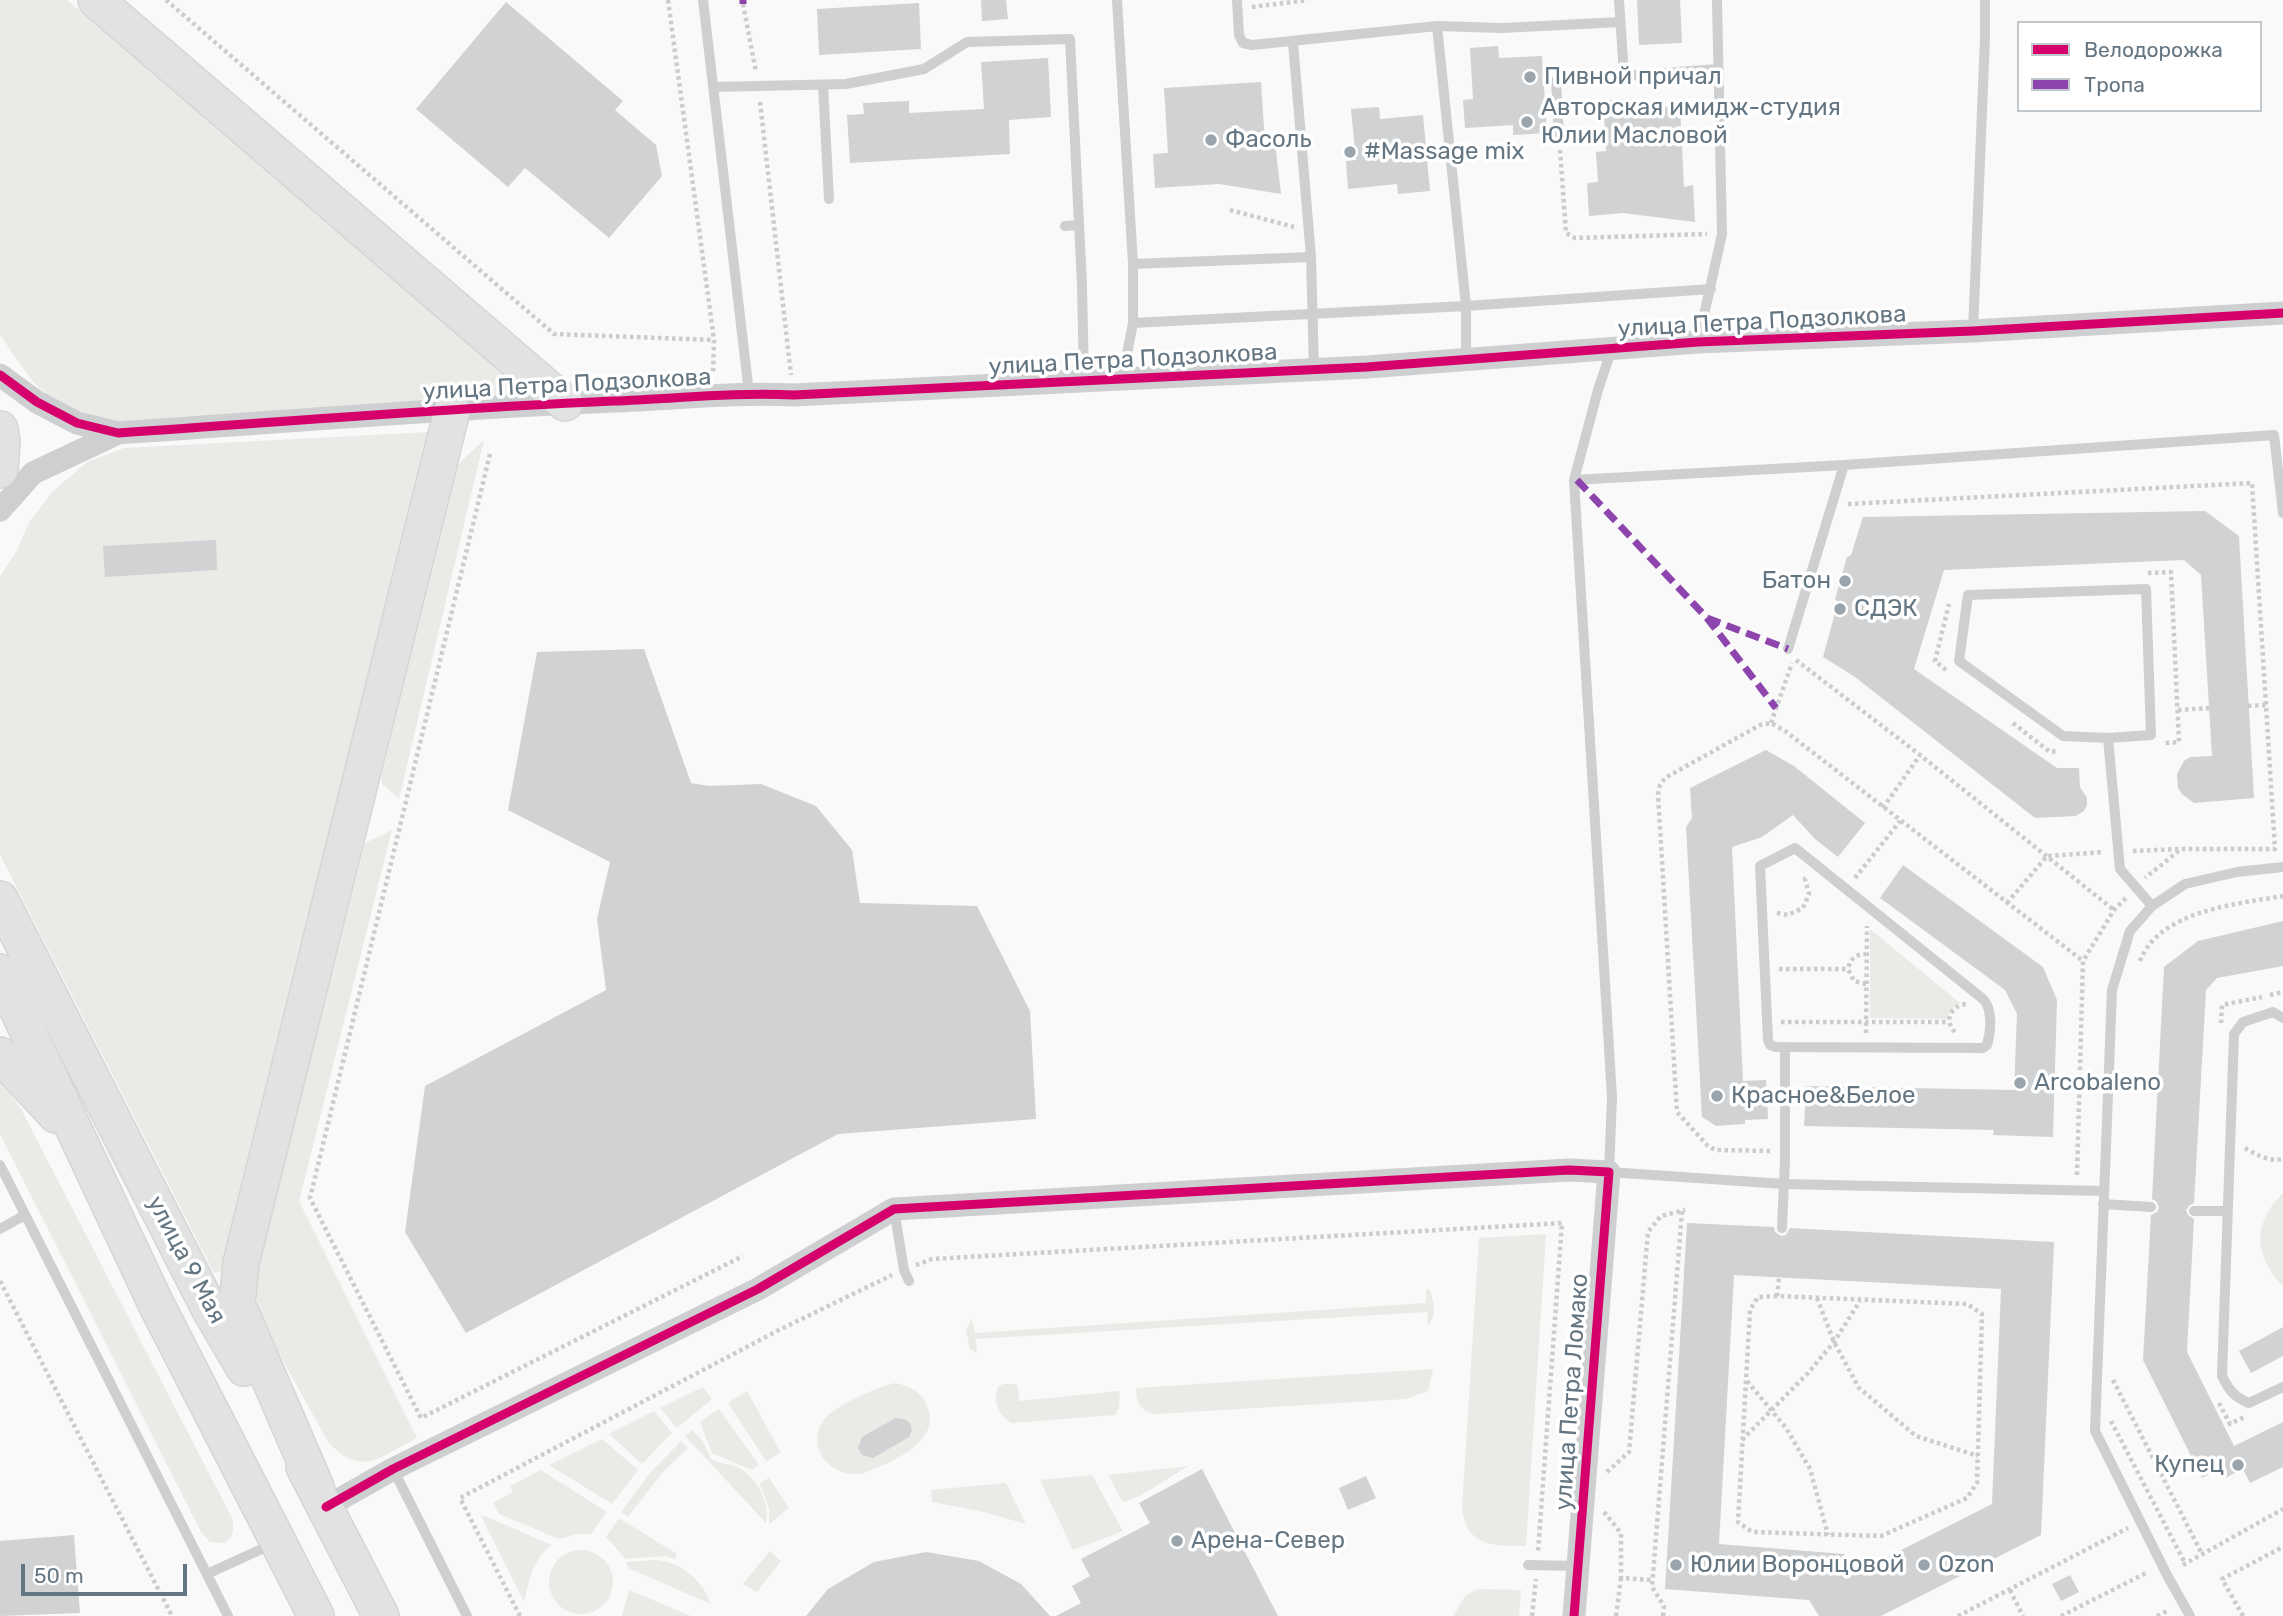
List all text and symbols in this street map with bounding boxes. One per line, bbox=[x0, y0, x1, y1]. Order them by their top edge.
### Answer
legend bbox=[2017, 21, 2262, 112]
text: Велодорожка bbox=[2084, 37, 2223, 62]
place label: Пивной причал bbox=[1544, 63, 1722, 91]
marker: Пивной причал bbox=[1522, 69, 1538, 85]
text: Тропа bbox=[2084, 72, 2145, 97]
place label: Авторская имидж-студия Юлии Масловой bbox=[1541, 94, 1841, 150]
marker: Авторская имидж-студия Юлии Масловой bbox=[1519, 114, 1535, 130]
place label: Фасоль bbox=[1225, 126, 1312, 154]
marker: Фасоль bbox=[1203, 132, 1219, 148]
place label: #Massage mix bbox=[1364, 138, 1524, 166]
marker: #Massage mix bbox=[1342, 144, 1358, 160]
street label: улица Петра Подзолкова bbox=[1617, 300, 1907, 344]
street label: улица Петра Подзолкова bbox=[988, 338, 1278, 382]
street label: улица Петра Подзолкова bbox=[422, 363, 712, 407]
place label: Батон bbox=[1762, 567, 1831, 595]
marker: Батон bbox=[1837, 573, 1853, 589]
place label: СДЭК bbox=[1854, 595, 1918, 623]
marker: СДЭК bbox=[1832, 601, 1848, 617]
place label: Arcobaleno bbox=[2034, 1069, 2161, 1097]
marker: Arcobaleno bbox=[2012, 1075, 2028, 1091]
place label: Красное&Белое bbox=[1731, 1082, 1915, 1110]
marker: Красное&Белое bbox=[1709, 1088, 1725, 1104]
street label: улица 9 Мая bbox=[140, 1191, 232, 1329]
street label: улица Петра Ломако bbox=[1549, 1272, 1595, 1512]
place label: Купец bbox=[2154, 1451, 2224, 1479]
marker: Купец bbox=[2230, 1457, 2246, 1473]
place label: Арена-Север bbox=[1191, 1527, 1345, 1555]
marker: Арена-Север bbox=[1169, 1533, 1185, 1549]
scale bar bbox=[24, 1550, 191, 1594]
place label: Юлии Воронцовой bbox=[1690, 1551, 1904, 1579]
place label: Ozon bbox=[1938, 1551, 1995, 1579]
marker: Юлии Воронцовой bbox=[1668, 1557, 1684, 1573]
marker: Ozon bbox=[1916, 1557, 1932, 1573]
text: 50 m bbox=[34, 1563, 84, 1588]

